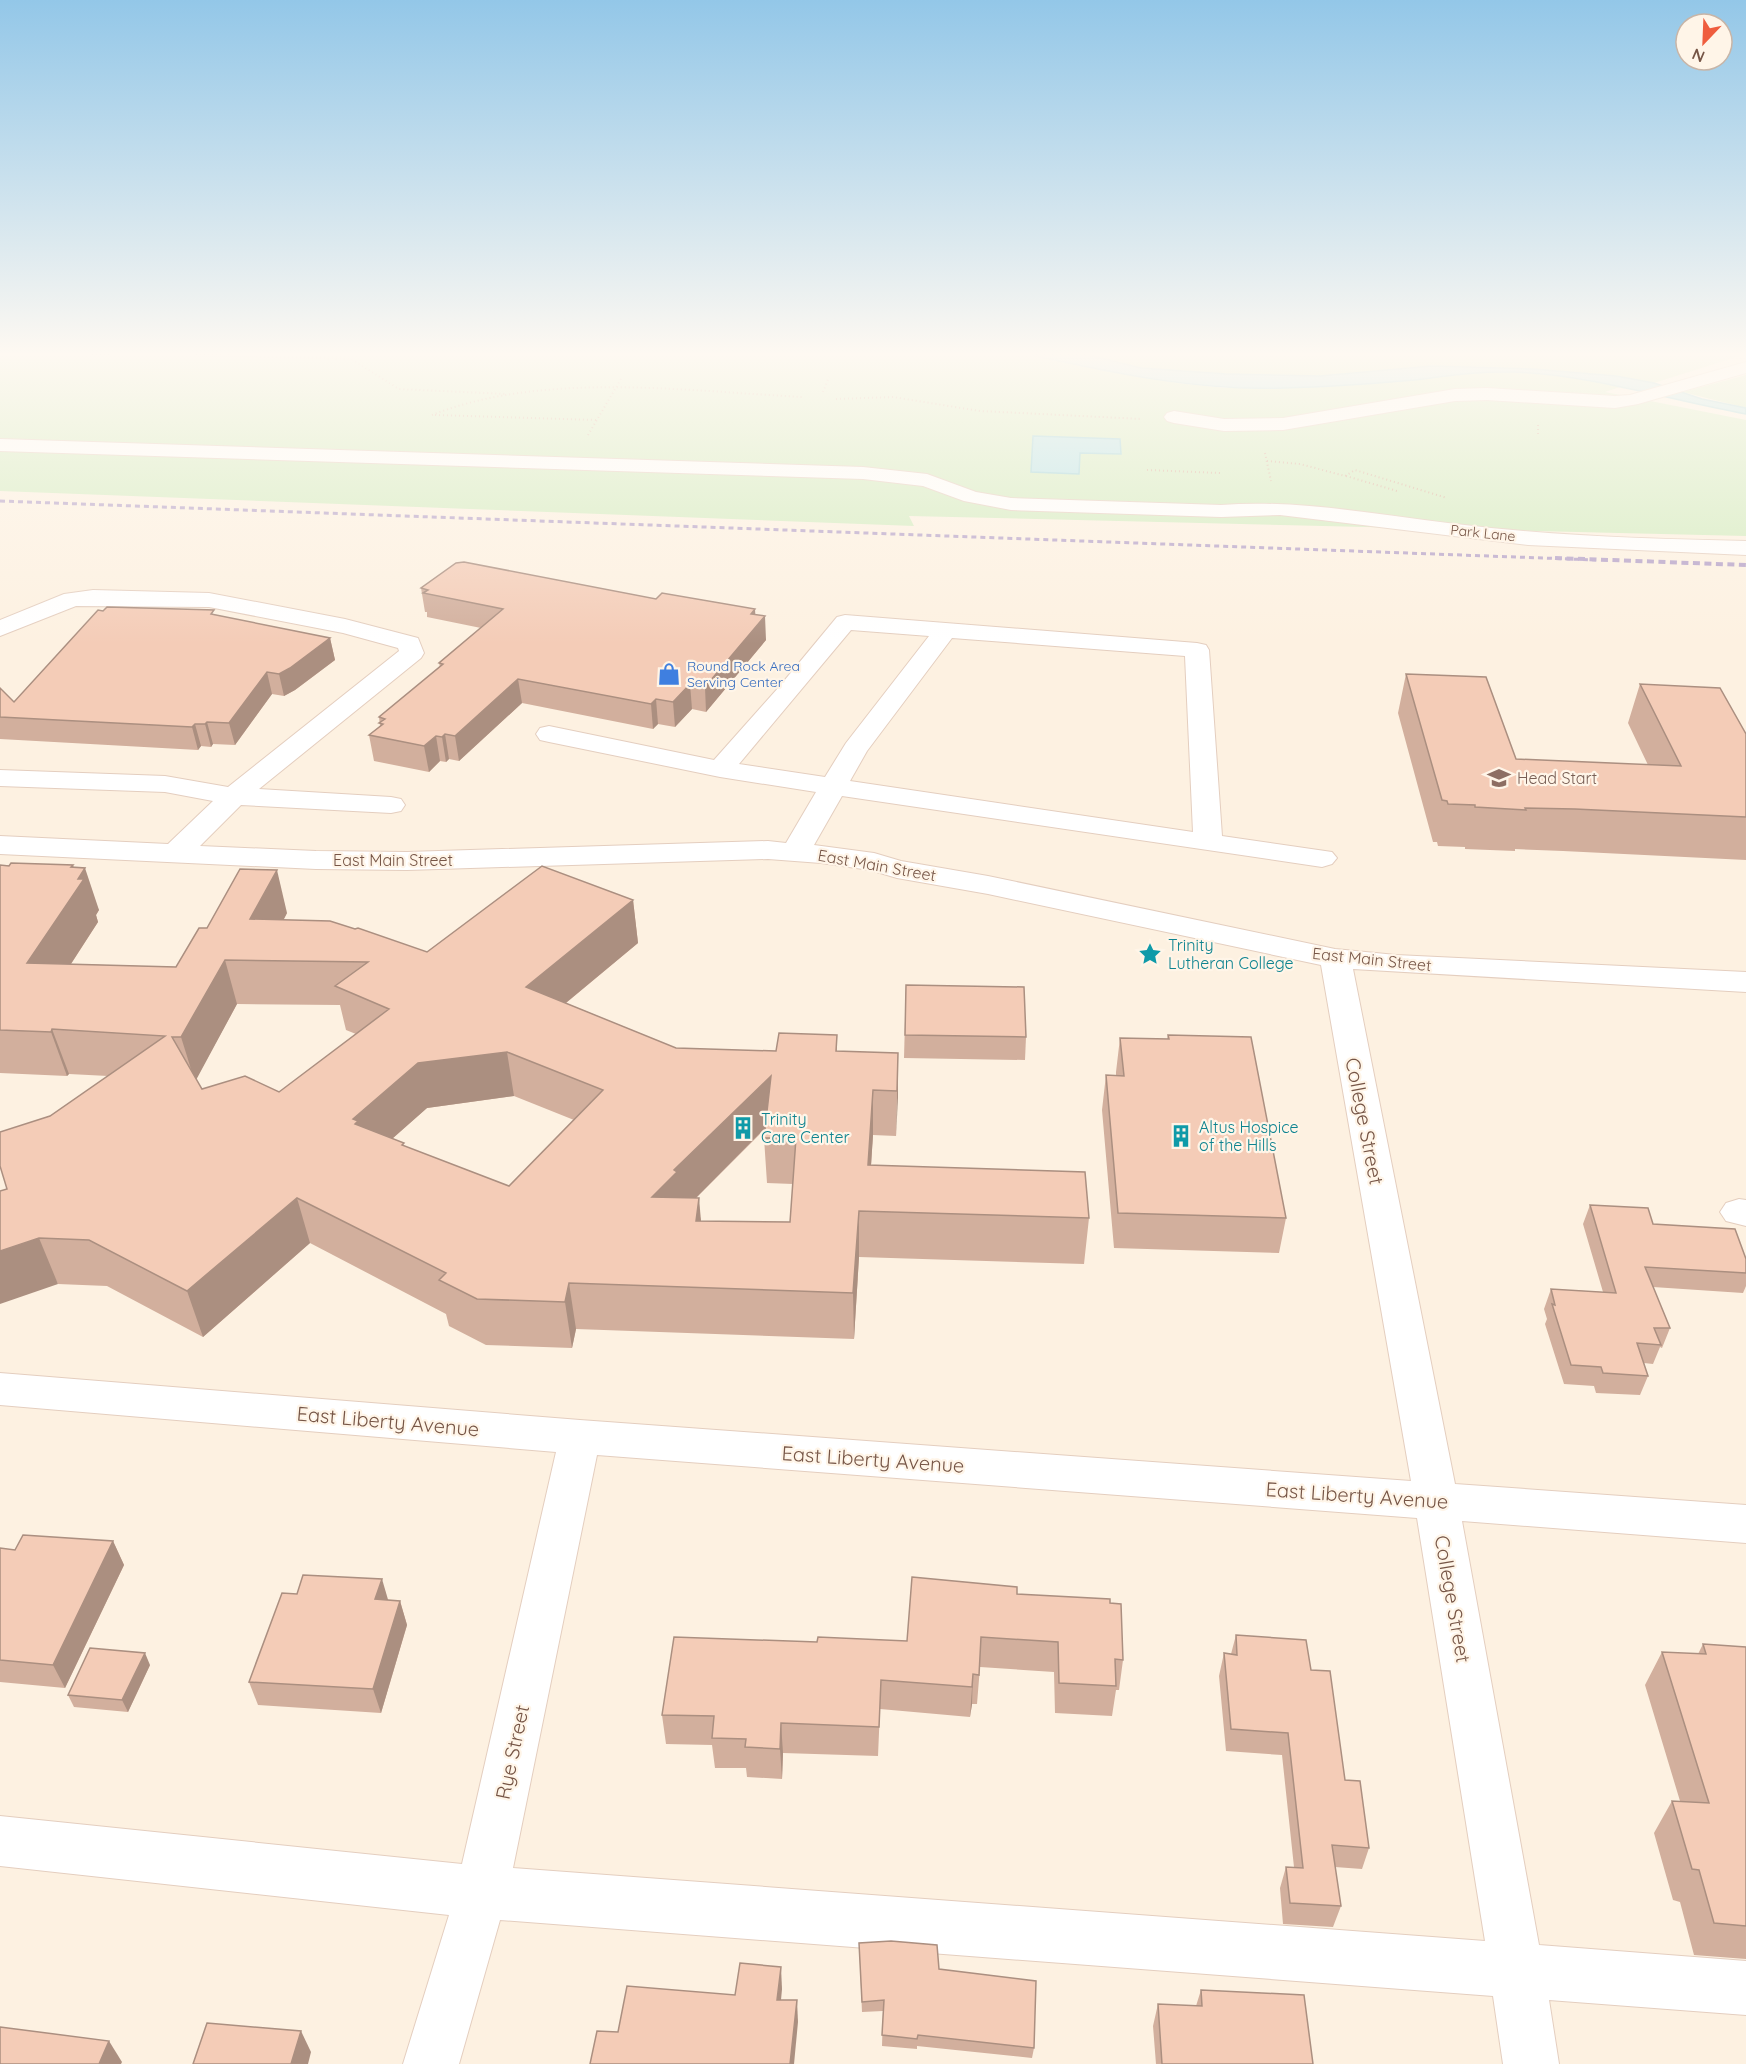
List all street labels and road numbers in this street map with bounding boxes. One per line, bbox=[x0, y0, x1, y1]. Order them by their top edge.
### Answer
street label: Park Lane bbox=[1450, 521, 1517, 545]
street label: East Main Street bbox=[816, 845, 938, 885]
street label: East Main Street bbox=[333, 850, 453, 870]
street label: East Main Street bbox=[1311, 943, 1433, 975]
street label: College Street bbox=[1340, 1055, 1390, 1187]
street label: East Liberty Avenue bbox=[296, 1401, 480, 1441]
street label: East Liberty Avenue bbox=[781, 1440, 965, 1478]
street label: East Liberty Avenue bbox=[1265, 1476, 1449, 1514]
street label: College Street bbox=[1430, 1533, 1477, 1665]
street label: Rye Street bbox=[490, 1702, 534, 1802]

